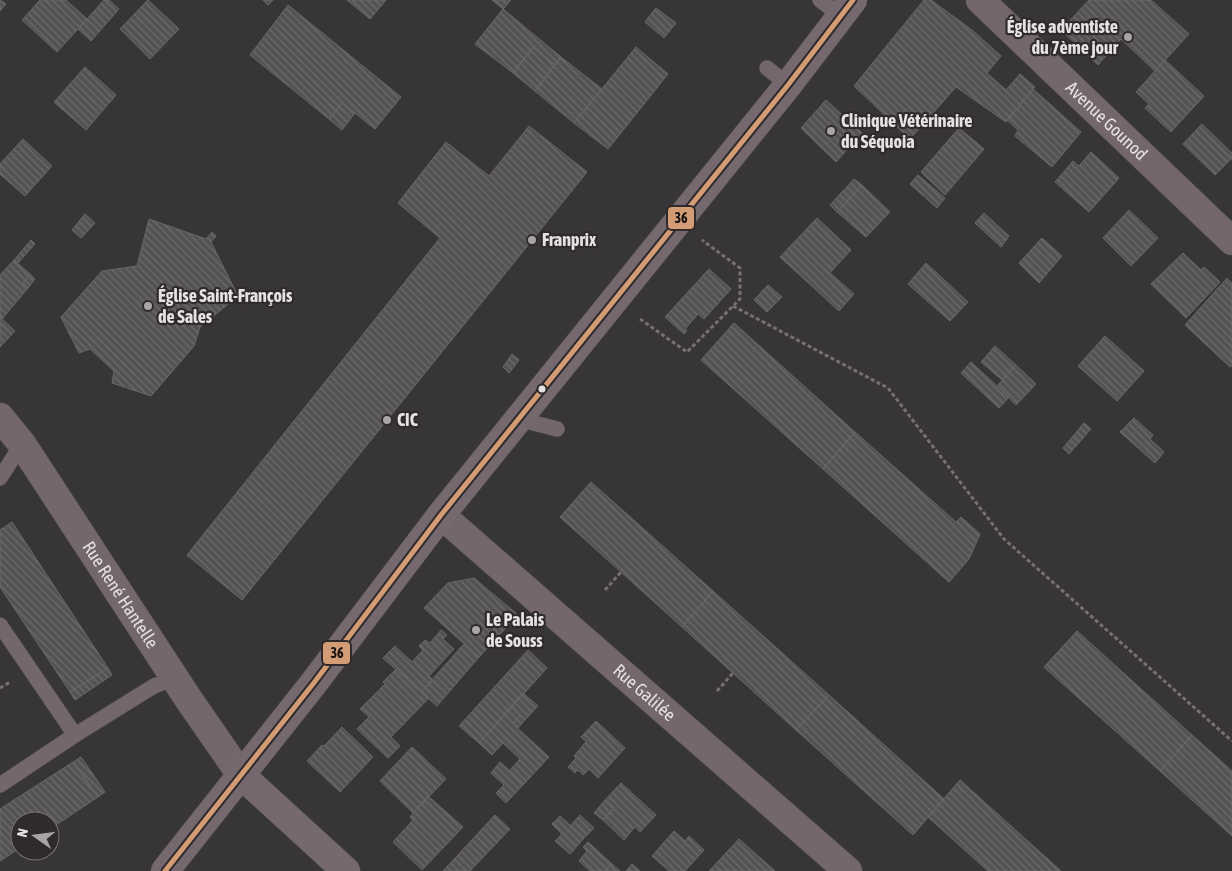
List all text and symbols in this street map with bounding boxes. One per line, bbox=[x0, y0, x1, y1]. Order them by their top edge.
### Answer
place label: Église adventiste du 7ème jour bbox=[1007, 16, 1119, 58]
marker: Église adventiste du 7ème jour bbox=[1122, 31, 1134, 43]
street label: Avenue Gounod bbox=[1062, 77, 1152, 164]
place label: Clinique Vétérinaire du Séquoia bbox=[841, 110, 973, 152]
marker: Clinique Vétérinaire du Séquoia bbox=[825, 125, 837, 137]
line badge: 36 bbox=[667, 206, 695, 230]
text: 36 bbox=[674, 210, 688, 226]
place label: Franprix bbox=[542, 229, 597, 250]
marker: Franprix bbox=[526, 234, 538, 246]
place label: Église Saint-François de Sales bbox=[158, 285, 293, 327]
marker: Église Saint-François de Sales bbox=[142, 300, 154, 312]
unlabelled marker bbox=[537, 384, 547, 394]
place label: CIC bbox=[397, 409, 418, 430]
marker: CIC bbox=[381, 414, 393, 426]
street label: Rue René Hantelle bbox=[78, 537, 163, 652]
place label: Le Palais de Souss bbox=[486, 609, 545, 651]
marker: Le Palais de Souss bbox=[470, 624, 482, 636]
line badge: 36 bbox=[322, 641, 351, 665]
text: 36 bbox=[330, 645, 344, 661]
street label: Rue Galilée bbox=[609, 659, 680, 725]
north arrow bbox=[10, 811, 60, 861]
text: N bbox=[14, 827, 31, 839]

